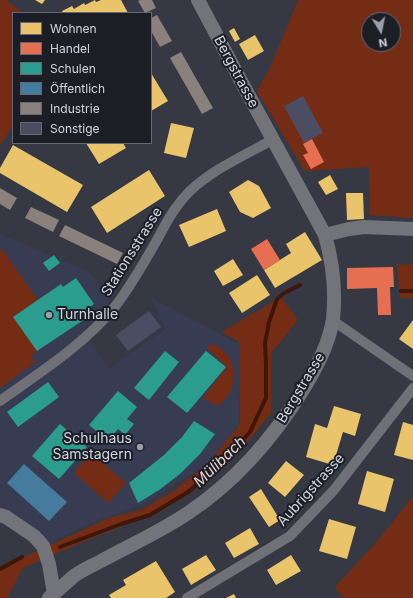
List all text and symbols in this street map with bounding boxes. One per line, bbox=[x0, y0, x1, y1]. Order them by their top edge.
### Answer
legend bbox=[12, 12, 152, 144]
north arrow bbox=[361, 12, 401, 52]
text: Wohnen bbox=[50, 21, 97, 36]
street label: Bergstrasse bbox=[210, 33, 262, 111]
text: N bbox=[378, 35, 388, 50]
text: Handel bbox=[50, 41, 90, 56]
text: Schulen bbox=[50, 61, 96, 76]
text: Öffentlich bbox=[50, 81, 105, 96]
text: Industrie bbox=[50, 101, 100, 116]
text: Sonstige bbox=[50, 121, 100, 136]
street label: Stationsstrasse bbox=[98, 204, 166, 300]
place label: Turnhalle bbox=[57, 307, 118, 323]
marker: Turnhalle bbox=[44, 310, 54, 320]
street label: Bergstrasse bbox=[273, 350, 329, 426]
place label: Schulhaus Samstagern bbox=[52, 431, 132, 464]
water label: Mülibach bbox=[190, 433, 250, 491]
marker: Schulhaus Samstagern bbox=[135, 442, 145, 452]
street label: Aubrigstrasse bbox=[274, 450, 348, 530]

